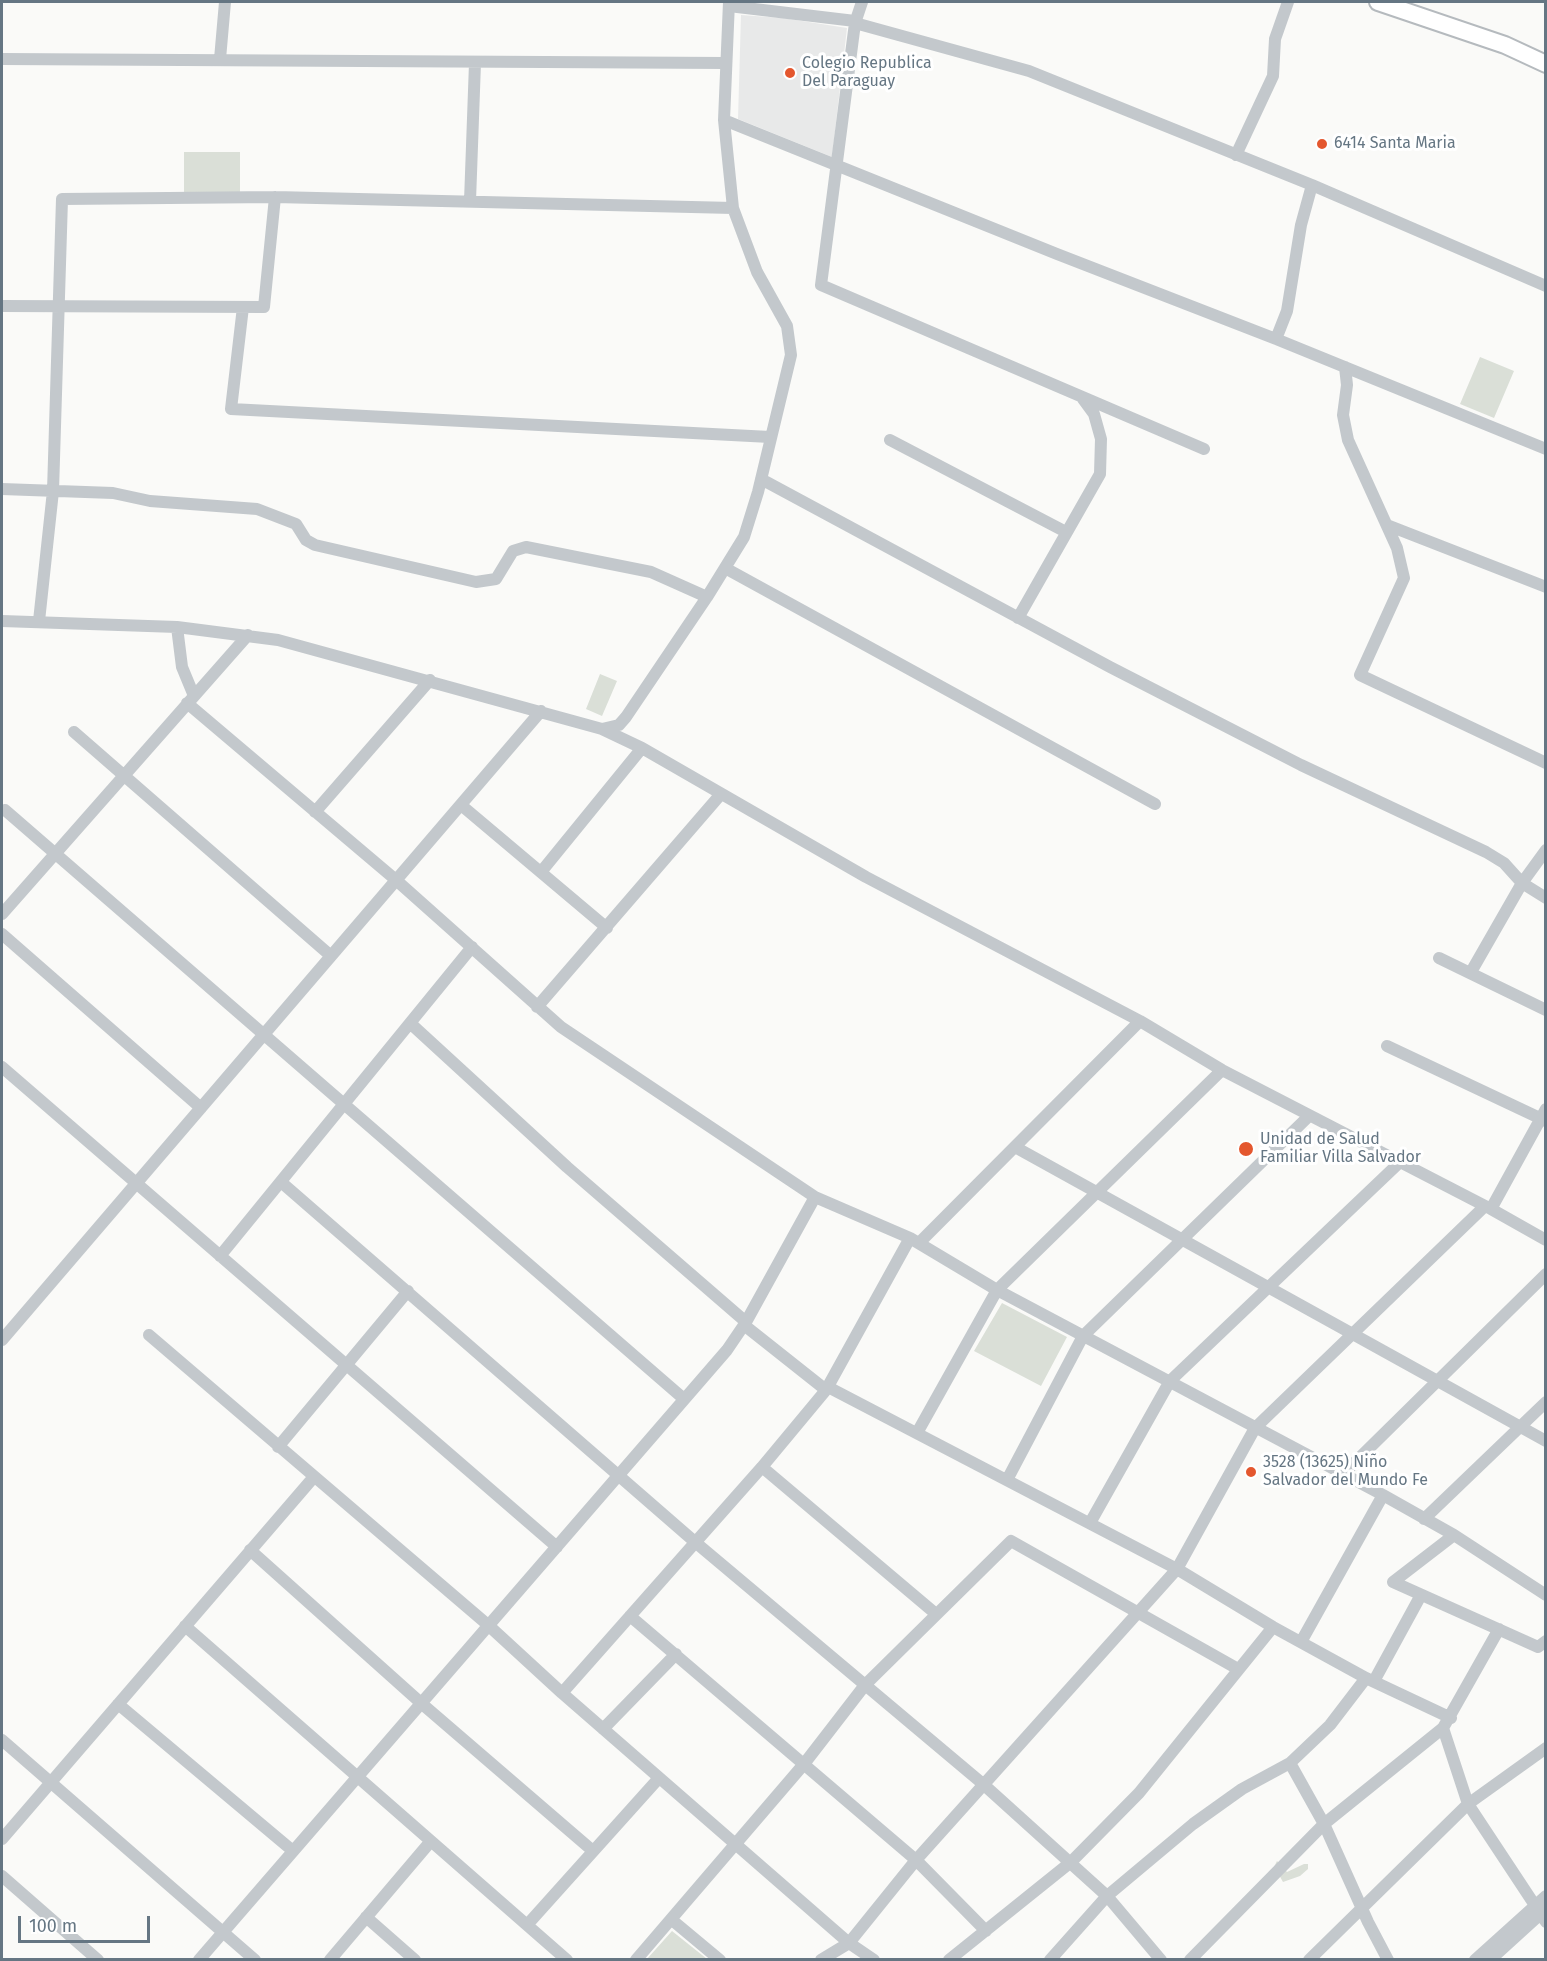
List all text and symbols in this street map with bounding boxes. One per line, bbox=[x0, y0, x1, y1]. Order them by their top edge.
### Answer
place label: Colegio Republica Del Paraguay bbox=[802, 54, 932, 92]
marker: Colegio Republica Del Paraguay bbox=[783, 66, 797, 80]
place label: 6414 Santa Maria bbox=[1334, 134, 1456, 154]
marker: 6414 Santa Maria bbox=[1315, 137, 1329, 151]
place label: Unidad de Salud Familiar Villa Salvador bbox=[1260, 1130, 1421, 1168]
marker: Unidad de Salud Familiar Villa Salvador bbox=[1237, 1140, 1255, 1158]
place label: 3528 (13625) Niño Salvador del Mundo Fe bbox=[1263, 1453, 1428, 1491]
marker: 3528 (13625) Niño Salvador del Mundo Fe bbox=[1244, 1465, 1258, 1479]
scale bar bbox=[21, 1904, 153, 1942]
text: 100 m bbox=[29, 1915, 77, 1937]

